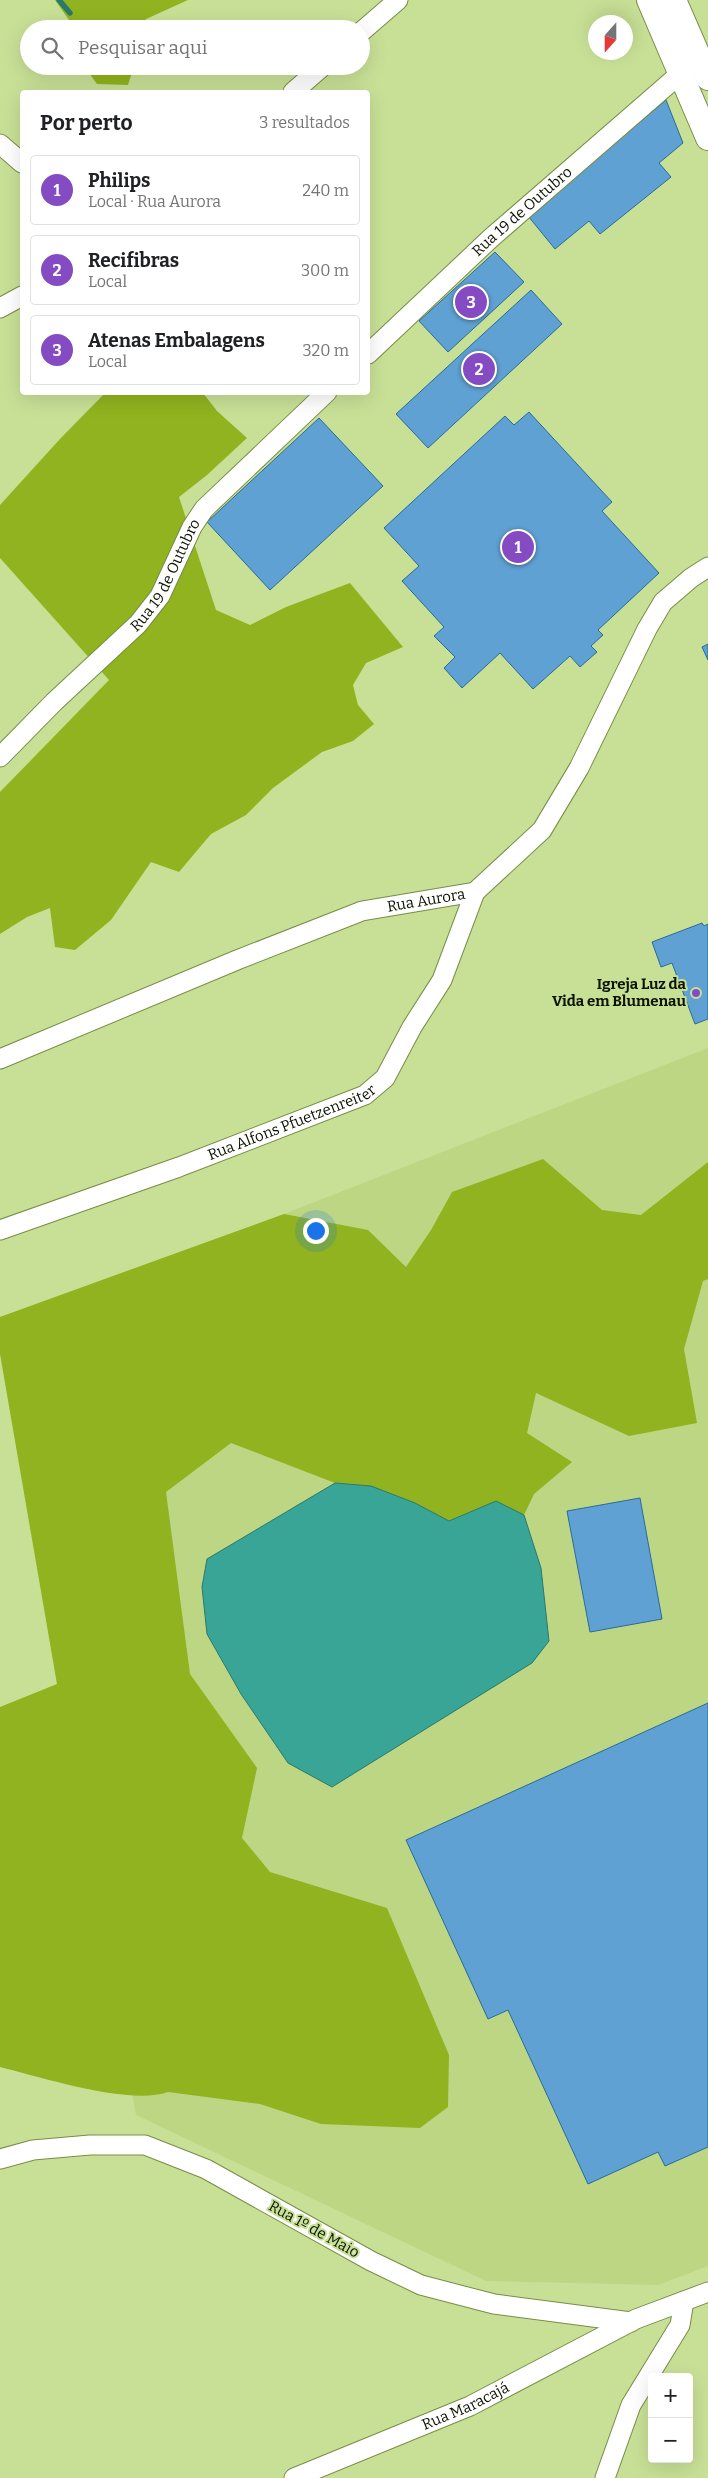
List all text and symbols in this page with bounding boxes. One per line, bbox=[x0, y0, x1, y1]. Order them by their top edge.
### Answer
north arrow bbox=[588, 15, 633, 60]
search box bbox=[20, 20, 370, 75]
icon: search bbox=[38, 34, 66, 62]
text: Pesquisar aqui bbox=[78, 36, 207, 59]
text: Por perto bbox=[40, 110, 133, 136]
text: 3 resultados bbox=[259, 113, 350, 132]
street label: Rua 19 de Outubro bbox=[468, 163, 576, 260]
text: Philips bbox=[88, 169, 150, 192]
text: 1 bbox=[54, 181, 60, 200]
text: 240 m bbox=[302, 181, 349, 200]
text: Local · Rua Aurora bbox=[88, 192, 221, 211]
text: Recifibras bbox=[88, 249, 179, 272]
text: 2 bbox=[52, 261, 62, 280]
text: 300 m bbox=[301, 261, 349, 280]
text: Local bbox=[88, 272, 127, 291]
pin: 3 bbox=[455, 283, 487, 321]
text: Atenas Embalagens bbox=[88, 329, 265, 352]
text: 3 bbox=[52, 341, 62, 360]
text: 320 m bbox=[302, 341, 349, 360]
pin: 2 bbox=[463, 350, 495, 388]
text: Local bbox=[88, 352, 127, 371]
street label: Rua 19 de Outubro bbox=[127, 515, 204, 635]
pin: 1 bbox=[502, 528, 534, 566]
street label: Rua Aurora bbox=[386, 885, 466, 916]
place label: Igreja Luz da Vida em Blumenau bbox=[552, 975, 687, 1010]
marker: Igreja Luz da Vida em Blumenau bbox=[690, 987, 702, 999]
street label: Rua Alfons Pfuetzenreiter bbox=[205, 1080, 380, 1164]
your location bbox=[303, 1218, 329, 1244]
street label: Rua 1º de Maio bbox=[265, 2197, 363, 2261]
map controls bbox=[648, 2373, 693, 2463]
button: + bbox=[648, 2373, 693, 2418]
street label: Rua Maracajá bbox=[419, 2378, 512, 2434]
button: − bbox=[648, 2418, 693, 2463]

